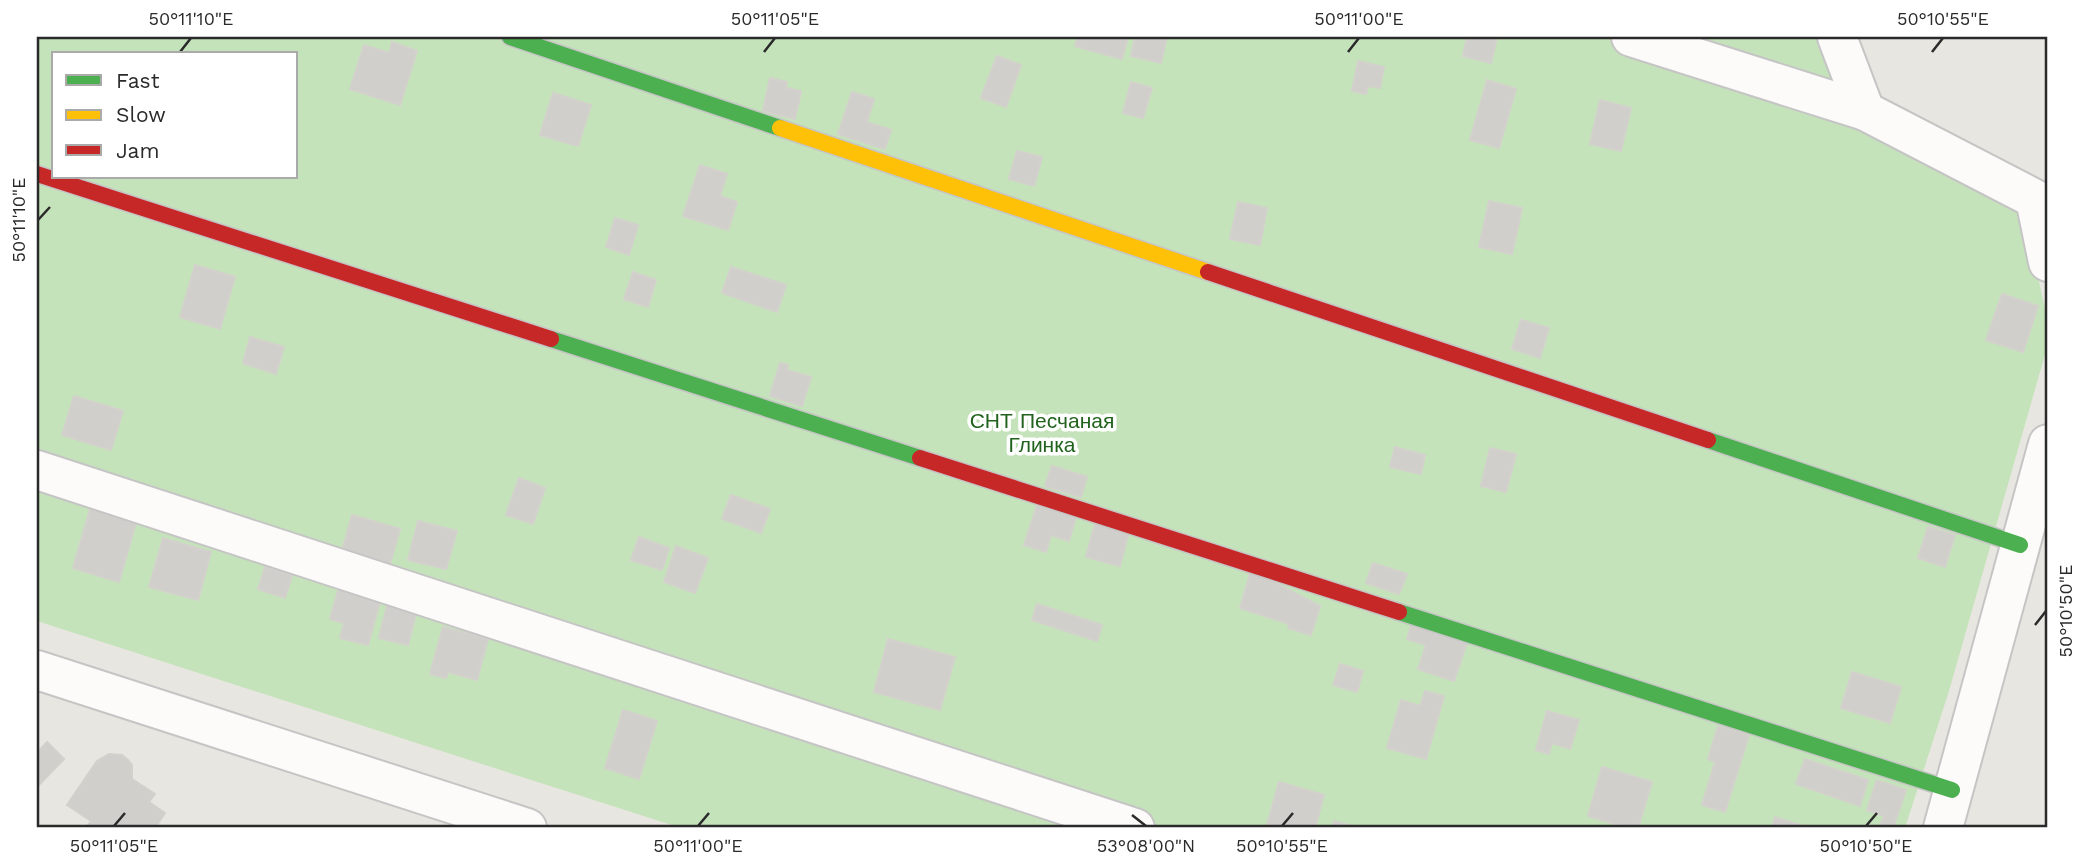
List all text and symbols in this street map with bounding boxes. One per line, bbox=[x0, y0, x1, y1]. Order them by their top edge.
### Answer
text: 50°11'10"E bbox=[148, 8, 234, 29]
text: 50°11'05"E bbox=[731, 8, 819, 29]
text: 50°11'00"E bbox=[1314, 8, 1404, 29]
text: 50°10'55"E bbox=[1897, 8, 1989, 29]
legend bbox=[52, 52, 298, 178]
text: Fast bbox=[116, 68, 160, 93]
text: Slow bbox=[116, 102, 166, 127]
text: Jam bbox=[116, 138, 159, 163]
text: 50°11'10"E bbox=[8, 177, 29, 263]
park label: СНТ Песчаная Глинка bbox=[970, 408, 1114, 457]
text: 50°10'50"E bbox=[2055, 565, 2076, 657]
text: 50°11'05"E bbox=[70, 835, 158, 856]
text: 50°11'00"E bbox=[653, 835, 743, 856]
text: 53°08'00"N bbox=[1097, 835, 1195, 856]
text: 50°10'55"E bbox=[1236, 835, 1328, 856]
text: 50°10'50"E bbox=[1820, 835, 1912, 856]

